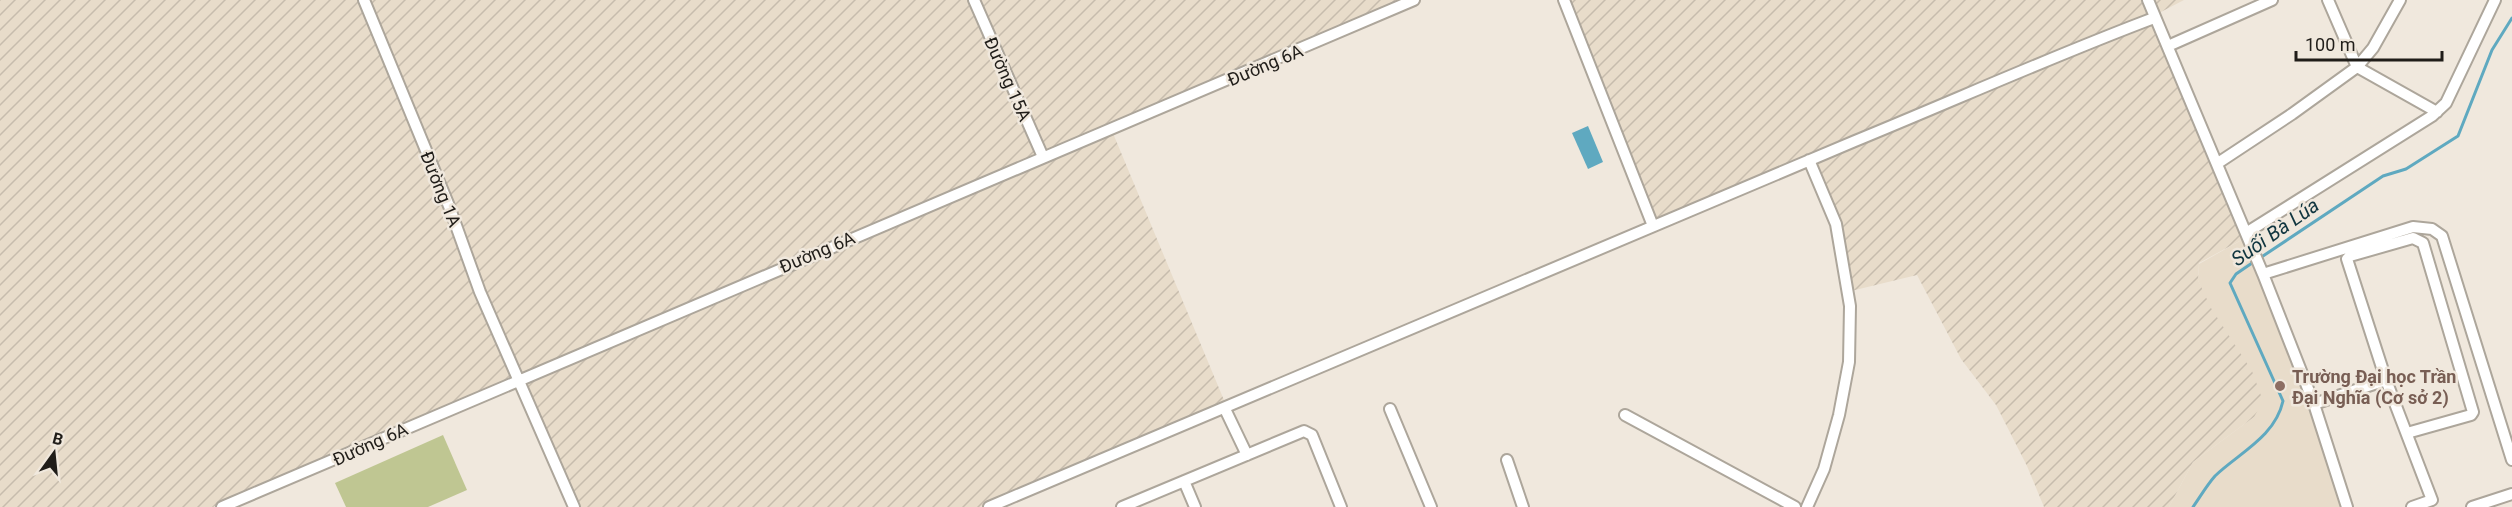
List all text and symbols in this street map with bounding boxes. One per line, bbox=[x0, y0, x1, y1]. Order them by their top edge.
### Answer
scale bar bbox=[2296, 24, 2442, 62]
street label: Đường 15A bbox=[980, 34, 1036, 125]
text: 100 m bbox=[2305, 34, 2356, 55]
street label: Đường 6A bbox=[1224, 40, 1306, 90]
street label: Đường 1A bbox=[416, 148, 466, 230]
water label: Suối Bà Lúa bbox=[2226, 193, 2324, 271]
street label: Đường 6A bbox=[776, 227, 858, 277]
place label: Trường Đại học Trần Đại Nghĩa (Cơ sở 2) bbox=[2292, 366, 2456, 409]
marker: Trường Đại học Trần Đại Nghĩa (Cơ sở 2) bbox=[2273, 379, 2287, 393]
street label: Đường 6A bbox=[329, 418, 411, 470]
north arrow bbox=[24, 423, 84, 483]
text: B bbox=[50, 428, 65, 449]

